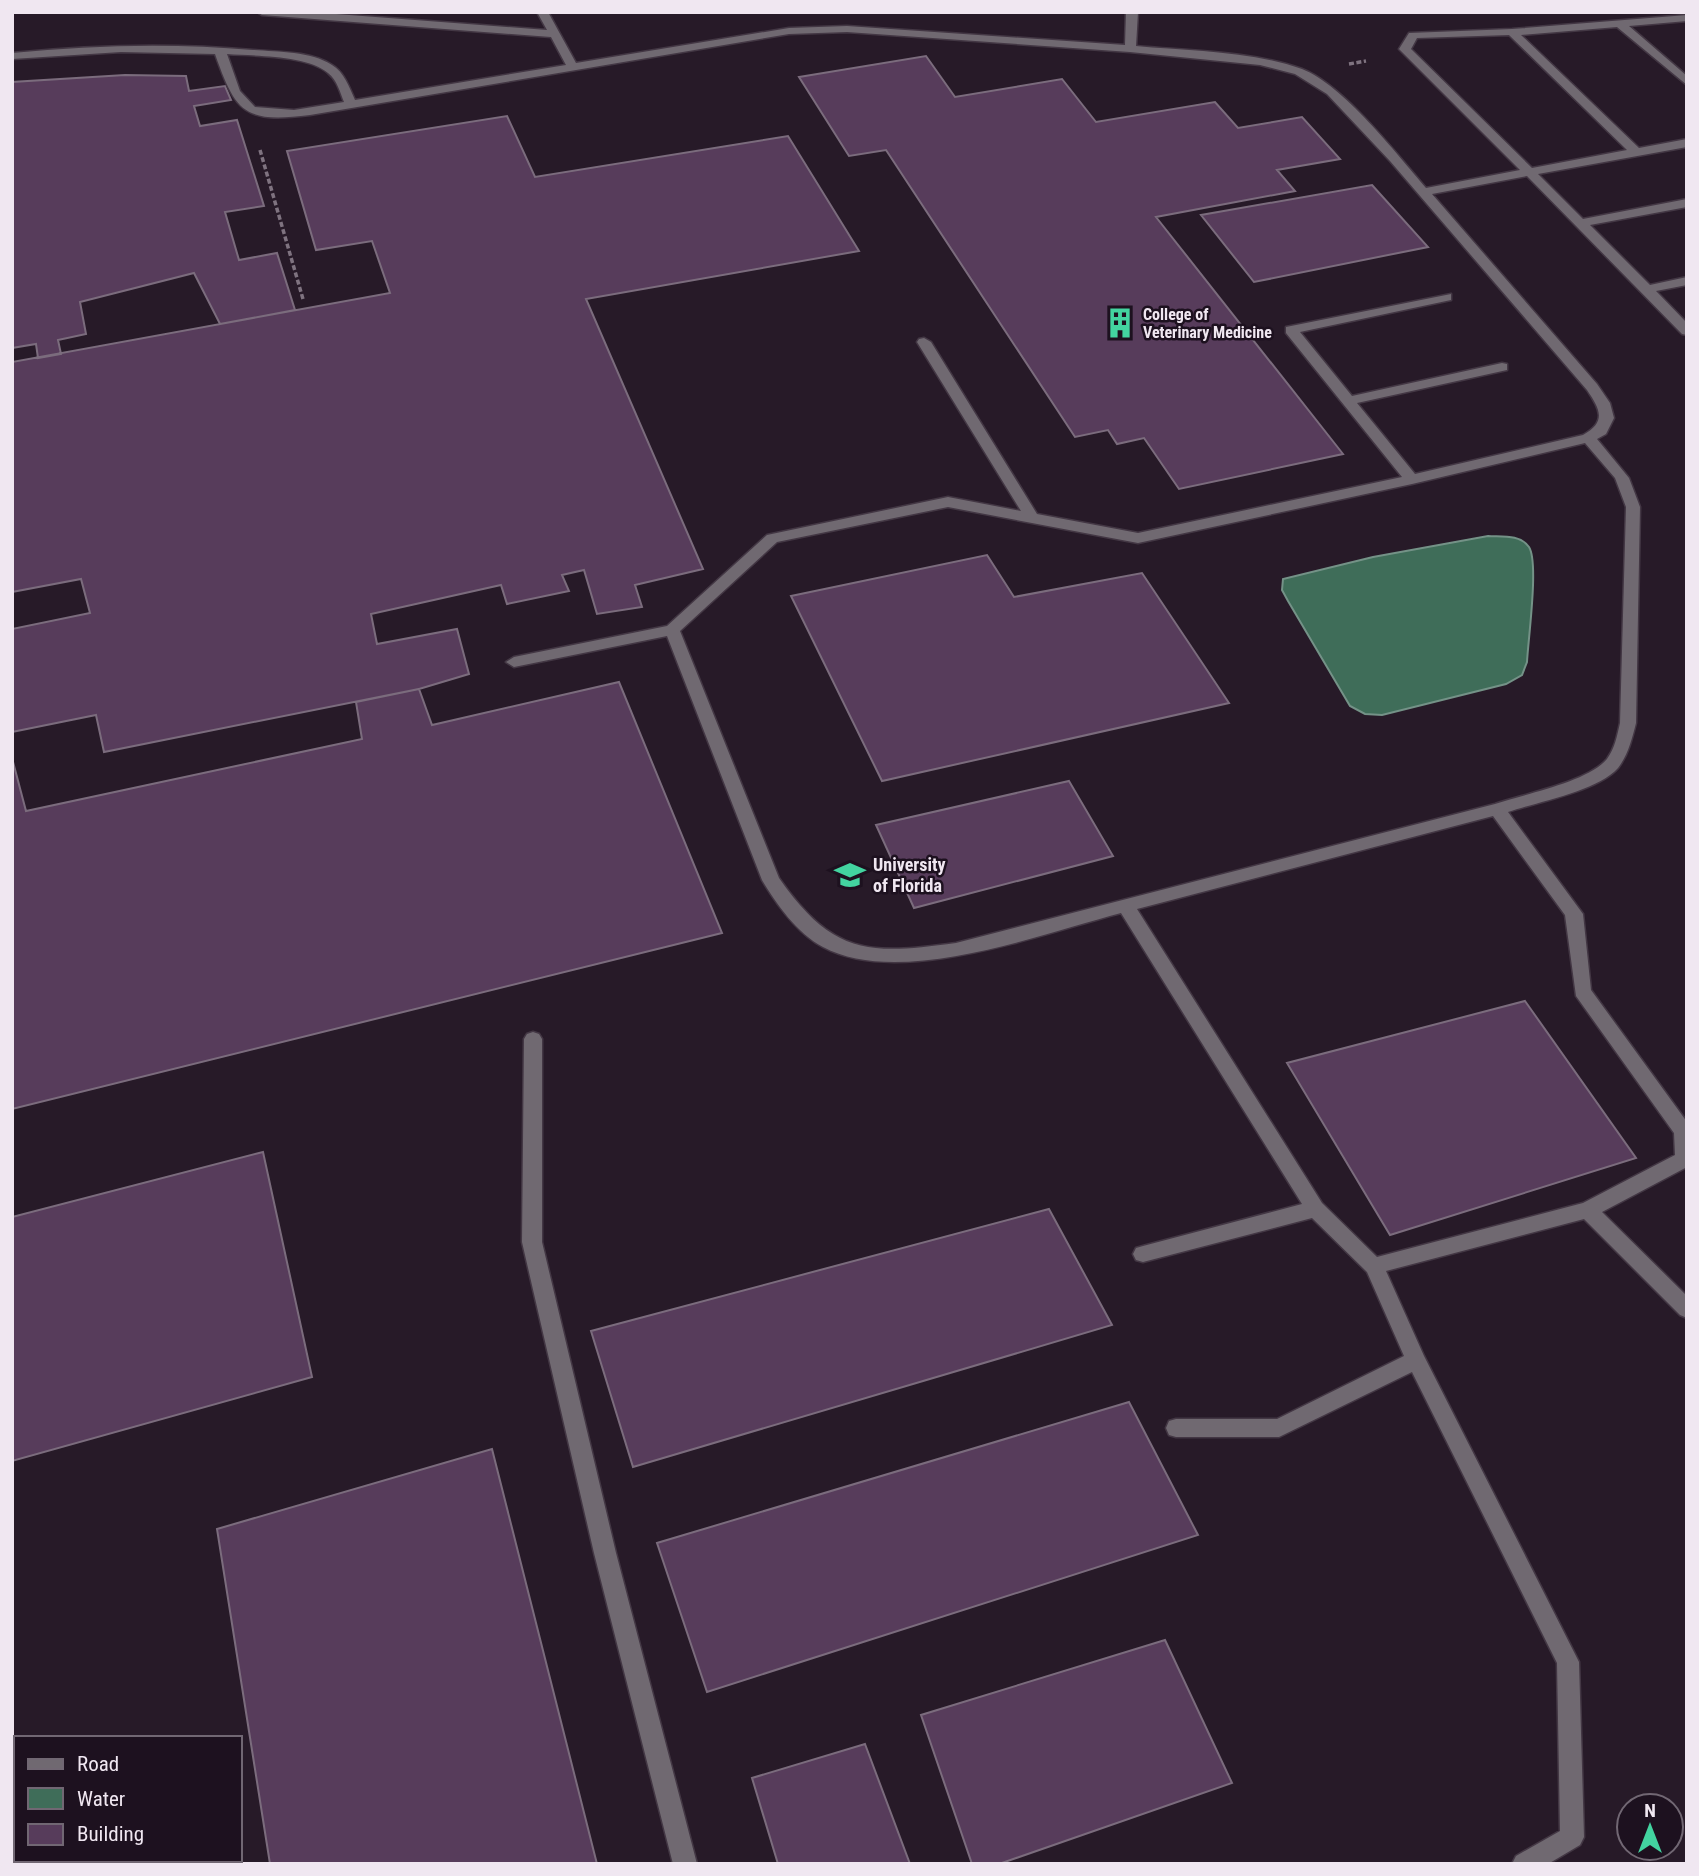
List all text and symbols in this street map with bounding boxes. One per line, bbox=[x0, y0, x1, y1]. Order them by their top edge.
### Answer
place label: College of Veterinary Medicine bbox=[1143, 305, 1272, 342]
building icon: College of Veterinary Medicine bbox=[1103, 306, 1137, 340]
place label: University of Florida bbox=[873, 854, 945, 896]
school or university icon: University of Florida bbox=[833, 858, 867, 892]
legend bbox=[14, 1736, 242, 1862]
text: Road bbox=[77, 1752, 119, 1776]
text: Water bbox=[77, 1787, 125, 1811]
north arrow bbox=[1615, 1792, 1685, 1862]
text: N bbox=[1644, 1799, 1656, 1822]
text: Building bbox=[77, 1822, 144, 1846]

